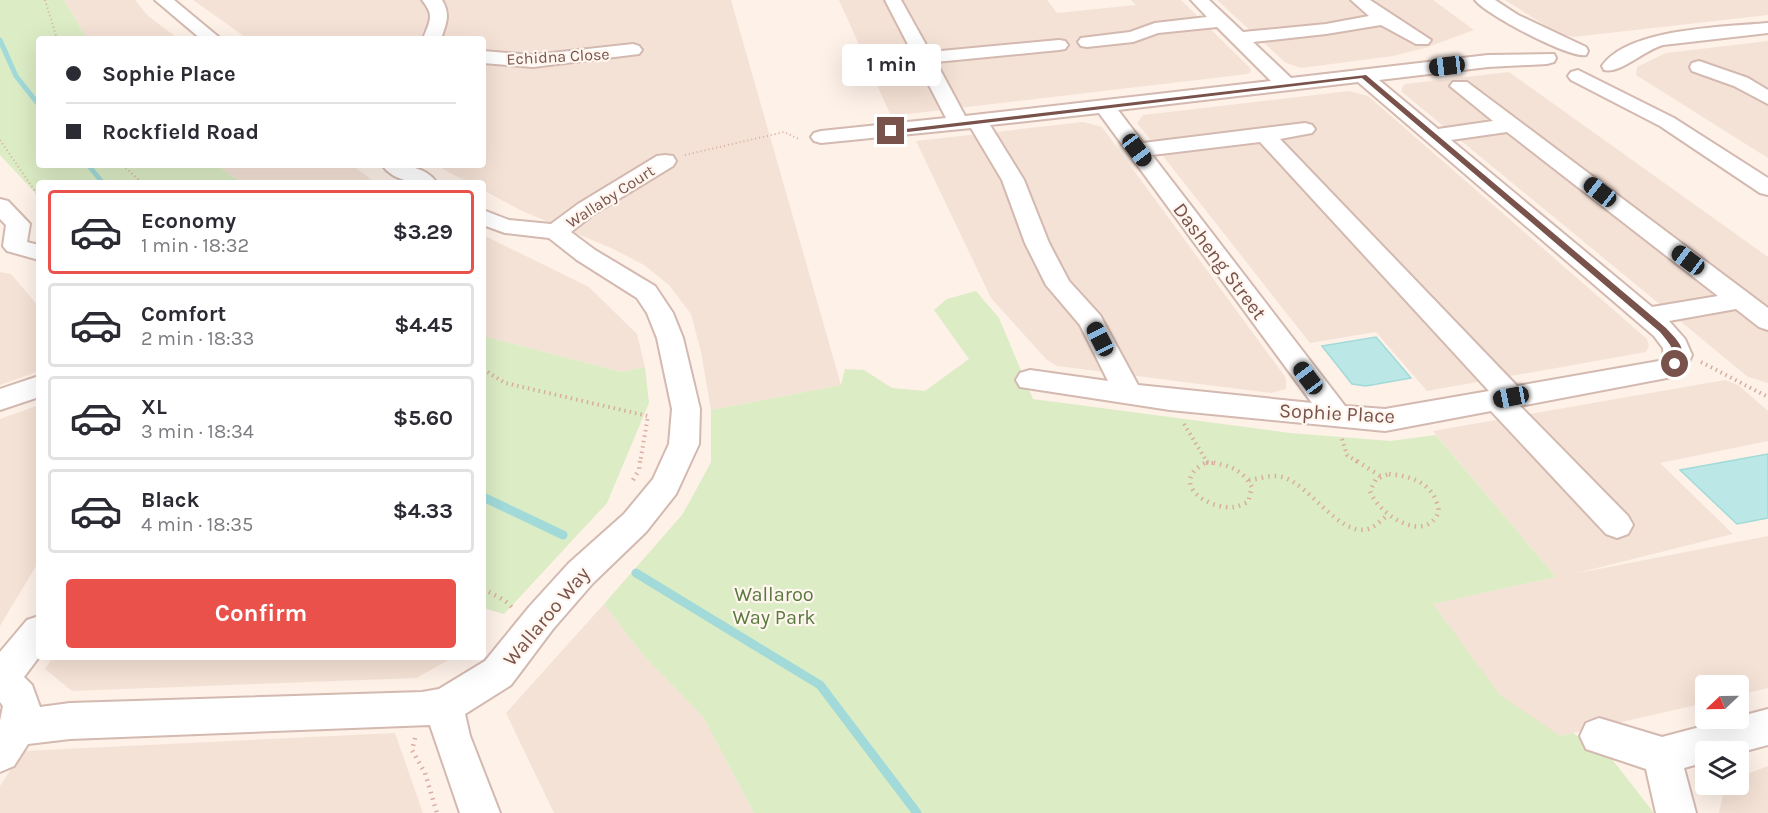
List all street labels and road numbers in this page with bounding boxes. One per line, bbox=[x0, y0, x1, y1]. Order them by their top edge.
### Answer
street label: Echidna Close bbox=[506, 44, 610, 69]
street label: Wallaby Court bbox=[563, 161, 658, 232]
street label: Dasheng Street bbox=[1168, 198, 1271, 325]
street label: Sophie Place bbox=[1278, 399, 1396, 428]
street label: Wallaroo Way bbox=[498, 562, 594, 670]

